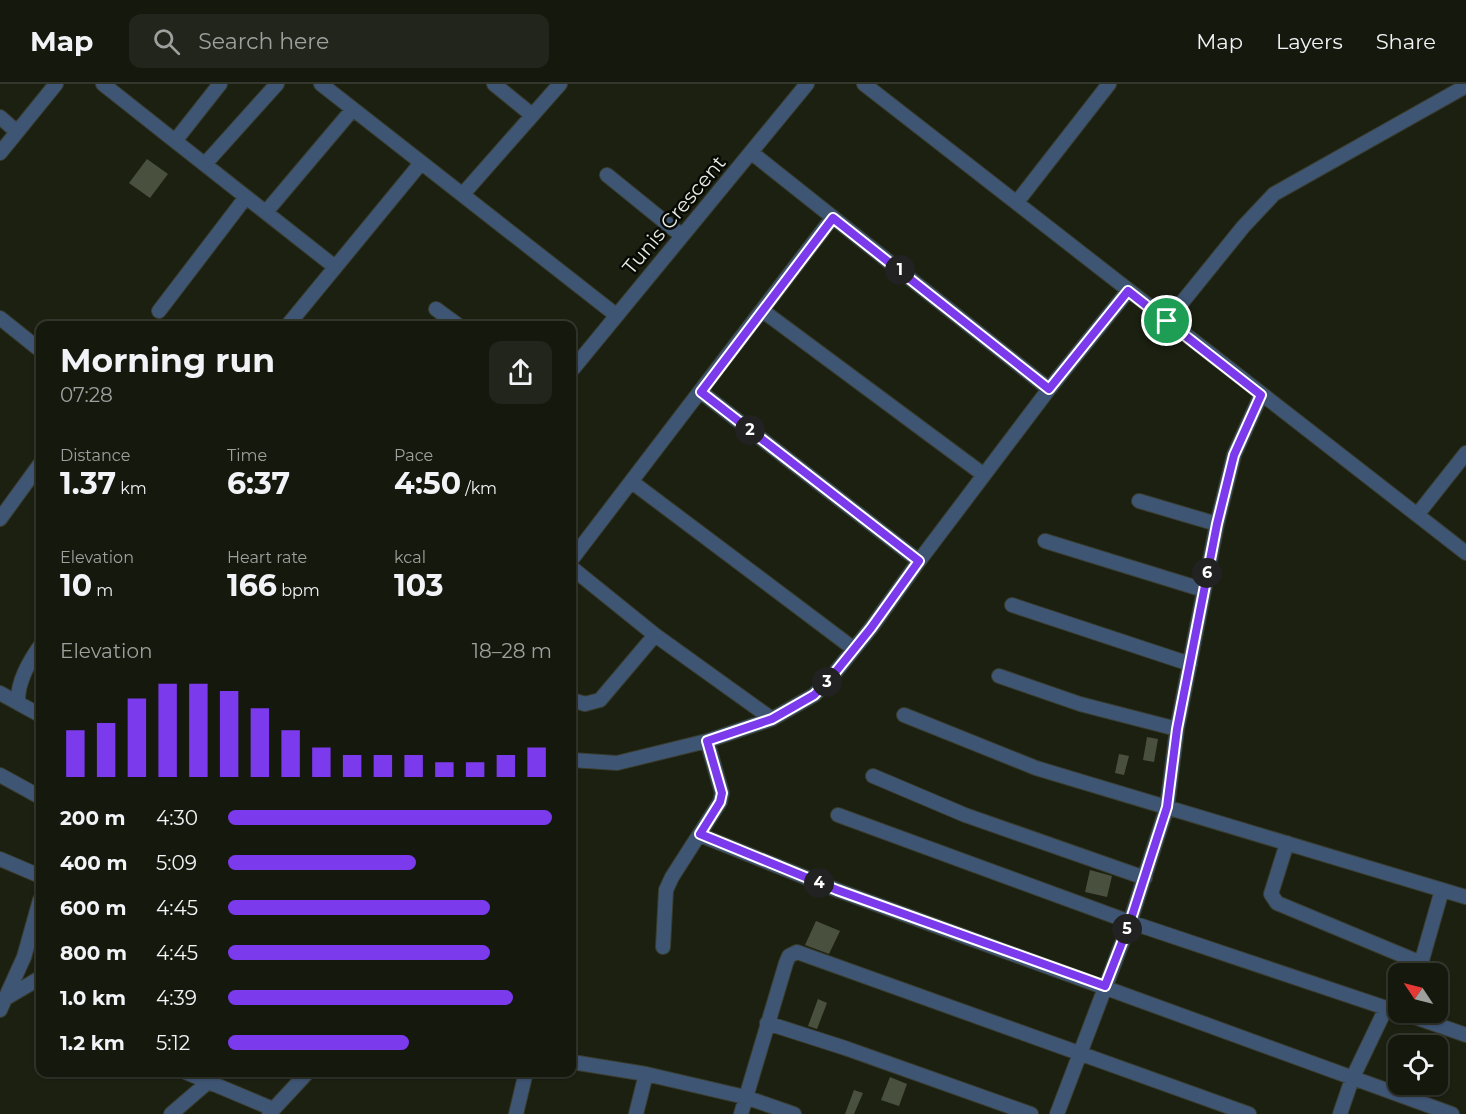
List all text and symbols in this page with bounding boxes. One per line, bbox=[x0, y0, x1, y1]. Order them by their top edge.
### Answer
search box bbox=[129, 14, 549, 68]
text: Map bbox=[30, 24, 93, 58]
icon: search bbox=[150, 25, 183, 58]
text: Search here bbox=[198, 28, 329, 55]
text: Map bbox=[1196, 29, 1243, 54]
text: Layers bbox=[1276, 29, 1343, 54]
text: Share bbox=[1376, 29, 1436, 54]
street label: Tunis Crescent bbox=[618, 151, 730, 279]
pin: 1 bbox=[885, 255, 915, 285]
text: 1 bbox=[897, 260, 903, 279]
pin bbox=[1141, 295, 1192, 346]
icon: arrive bbox=[1150, 304, 1183, 337]
text: Morning run bbox=[60, 340, 275, 380]
button: share bbox=[489, 341, 552, 404]
text: 07:28 bbox=[60, 383, 113, 407]
pin: 2 bbox=[735, 415, 765, 445]
text: 2 bbox=[745, 420, 755, 439]
text: Distance bbox=[60, 446, 130, 465]
text: Time bbox=[227, 446, 267, 465]
text: Pace bbox=[394, 446, 433, 465]
text: 1.37 bbox=[60, 465, 116, 502]
text: 6:37 bbox=[227, 465, 290, 502]
text: 4:50 bbox=[394, 465, 461, 502]
text: km bbox=[116, 479, 147, 498]
text: /km bbox=[461, 479, 497, 498]
text: Elevation bbox=[60, 548, 134, 567]
text: Heart rate bbox=[227, 548, 307, 567]
text: kcal bbox=[394, 548, 426, 567]
pin: 6 bbox=[1192, 558, 1222, 588]
text: 6 bbox=[1202, 563, 1212, 582]
text: 10 bbox=[60, 567, 92, 604]
text: 166 bbox=[227, 567, 277, 604]
text: 103 bbox=[394, 567, 444, 604]
text: m bbox=[92, 581, 113, 600]
text: bpm bbox=[277, 581, 320, 600]
text: Elevation bbox=[60, 639, 152, 663]
text: 18–28 m bbox=[472, 639, 552, 663]
pin: 3 bbox=[812, 667, 842, 697]
text: 3 bbox=[822, 672, 832, 691]
text: 200 m bbox=[60, 806, 126, 830]
text: 4:30 bbox=[156, 806, 198, 830]
text: 400 m bbox=[60, 851, 128, 875]
text: 5:09 bbox=[156, 851, 197, 875]
pin: 4 bbox=[804, 868, 834, 898]
text: 4 bbox=[813, 873, 825, 892]
text: 600 m bbox=[60, 896, 127, 920]
text: 4:45 bbox=[156, 896, 198, 920]
pin: 5 bbox=[1112, 914, 1142, 944]
text: 5 bbox=[1122, 919, 1132, 938]
text: 800 m bbox=[60, 941, 127, 965]
text: 4:45 bbox=[156, 941, 198, 965]
north arrow bbox=[1388, 963, 1448, 1023]
map controls bbox=[1388, 963, 1448, 1095]
text: 1.0 km bbox=[60, 986, 126, 1010]
text: 4:39 bbox=[156, 986, 197, 1010]
text: 1.2 km bbox=[60, 1031, 125, 1055]
text: 5:12 bbox=[156, 1031, 190, 1055]
button: locate bbox=[1388, 1035, 1448, 1095]

